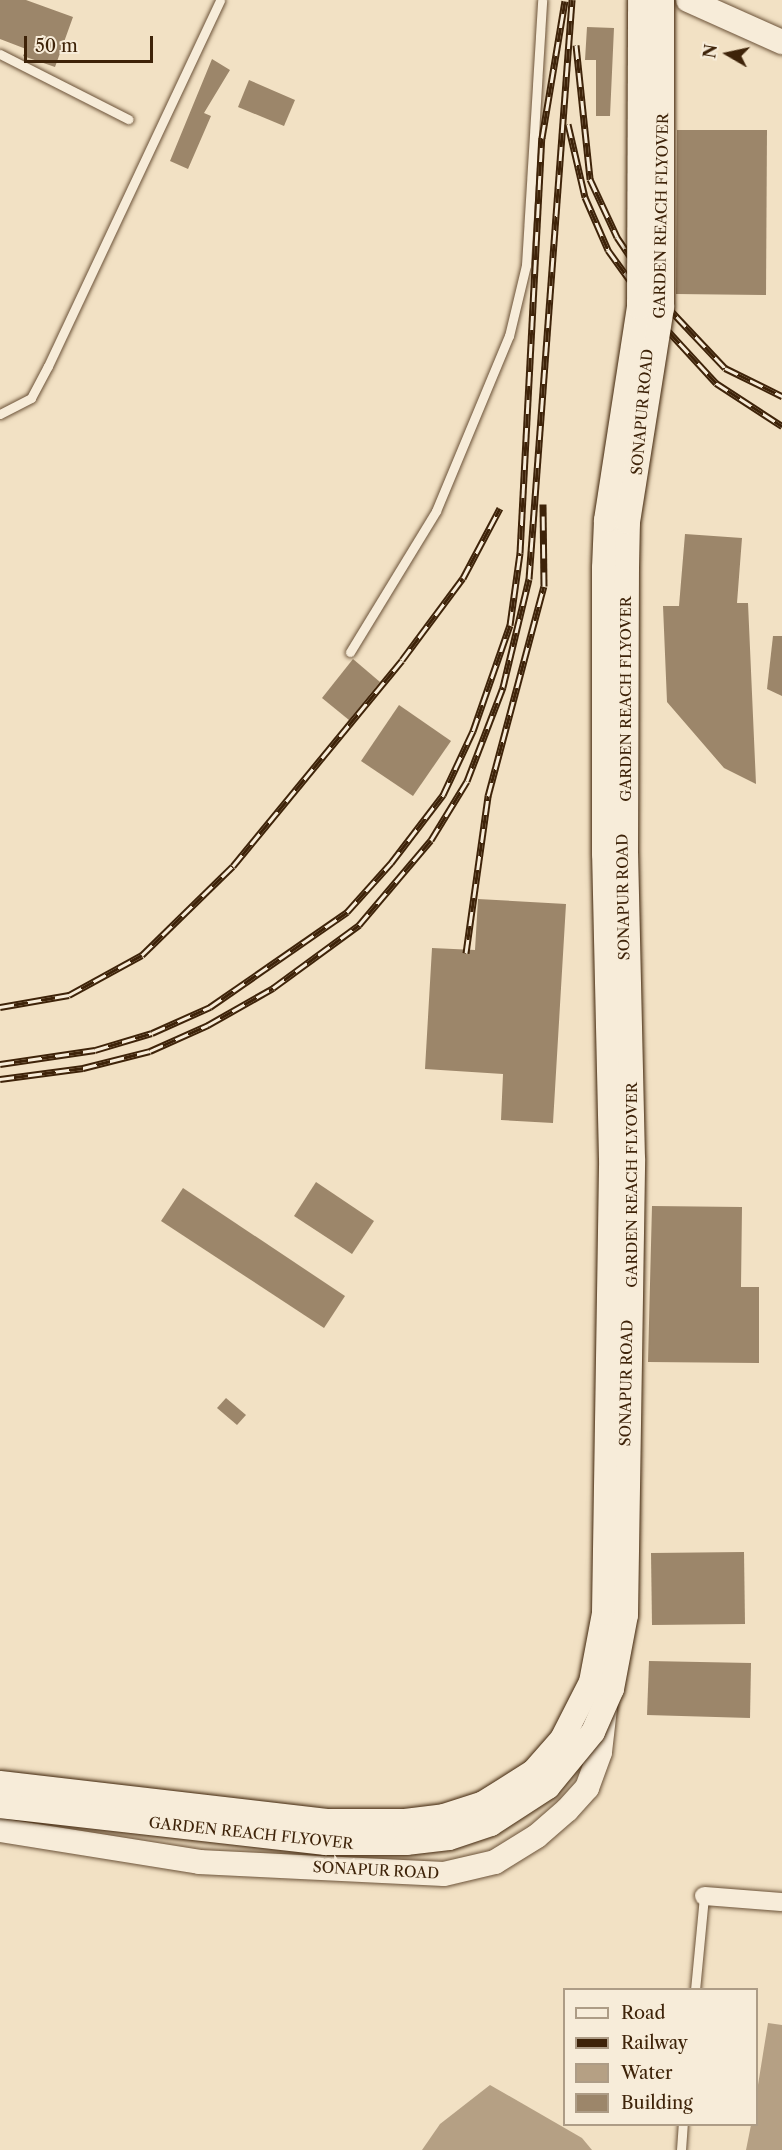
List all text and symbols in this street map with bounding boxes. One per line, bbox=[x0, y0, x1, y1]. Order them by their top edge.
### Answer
scale bar bbox=[27, 24, 156, 62]
north arrow bbox=[698, 24, 758, 84]
text: 50 m bbox=[35, 35, 78, 57]
text: N bbox=[699, 43, 721, 60]
street label: GARDEN REACH FLYOVER bbox=[650, 113, 672, 319]
street label: SONAPUR ROAD bbox=[627, 348, 657, 476]
street label: GARDEN REACH FLYOVER bbox=[617, 596, 635, 802]
street label: SONAPUR ROAD bbox=[613, 833, 633, 961]
street label: GARDEN REACH FLYOVER bbox=[623, 1082, 641, 1288]
street label: SONAPUR ROAD bbox=[616, 1319, 636, 1447]
street label: GARDEN REACH FLYOVER bbox=[148, 1813, 354, 1853]
street label: SONAPUR ROAD bbox=[312, 1858, 440, 1882]
legend bbox=[563, 1988, 758, 2126]
text: Road bbox=[621, 2002, 666, 2024]
text: Railway bbox=[621, 2032, 688, 2054]
text: Water bbox=[621, 2062, 673, 2084]
text: Building bbox=[621, 2092, 693, 2114]

